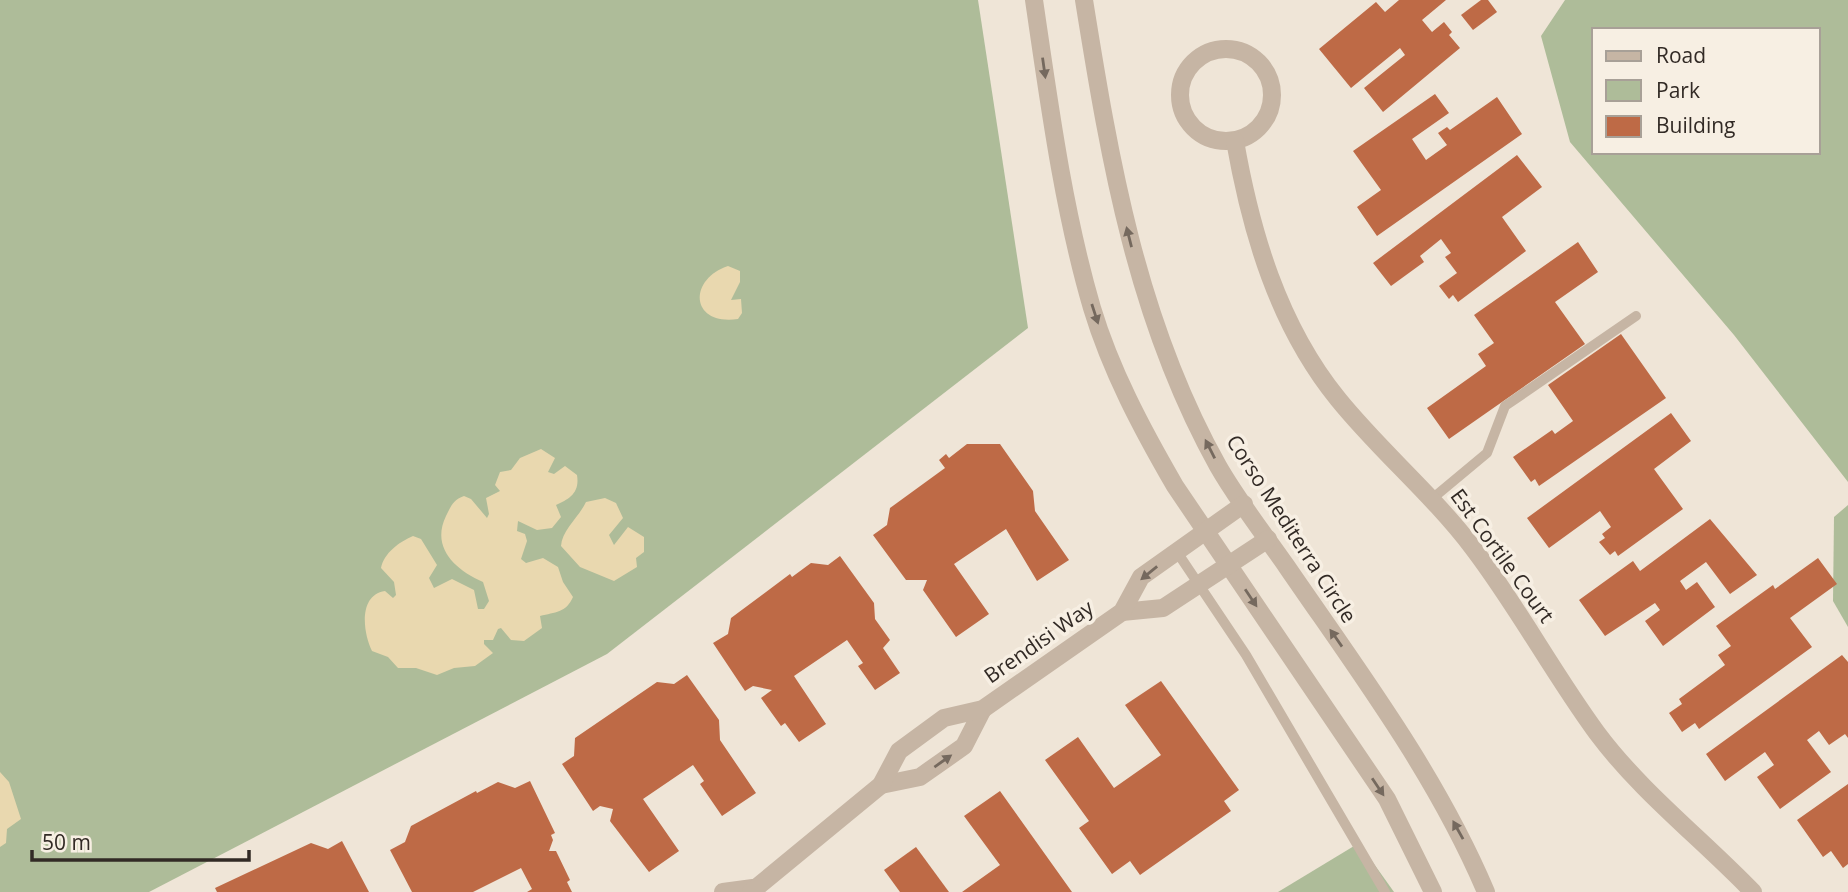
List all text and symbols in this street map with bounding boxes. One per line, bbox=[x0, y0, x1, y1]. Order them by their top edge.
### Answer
legend bbox=[1592, 28, 1820, 154]
text: Road bbox=[1656, 41, 1706, 69]
one-way arrow bbox=[1039, 57, 1050, 79]
text: Park bbox=[1656, 76, 1700, 104]
text: Building bbox=[1656, 111, 1735, 139]
one-way arrow bbox=[1123, 226, 1134, 248]
one-way arrow bbox=[1090, 304, 1101, 325]
street label: Corso Mediterra Circle bbox=[1220, 429, 1363, 628]
one-way arrow bbox=[1204, 439, 1215, 459]
street label: Est Cortile Court bbox=[1445, 483, 1561, 628]
one-way arrow bbox=[1140, 565, 1158, 580]
one-way arrow bbox=[1244, 588, 1257, 608]
street label: Brendisi Way bbox=[978, 593, 1099, 689]
one-way arrow bbox=[1329, 629, 1343, 647]
one-way arrow bbox=[934, 754, 952, 768]
one-way arrow bbox=[1371, 778, 1385, 796]
scale bar bbox=[32, 818, 248, 862]
one-way arrow bbox=[1452, 820, 1464, 840]
text: 50 m bbox=[42, 828, 91, 856]

